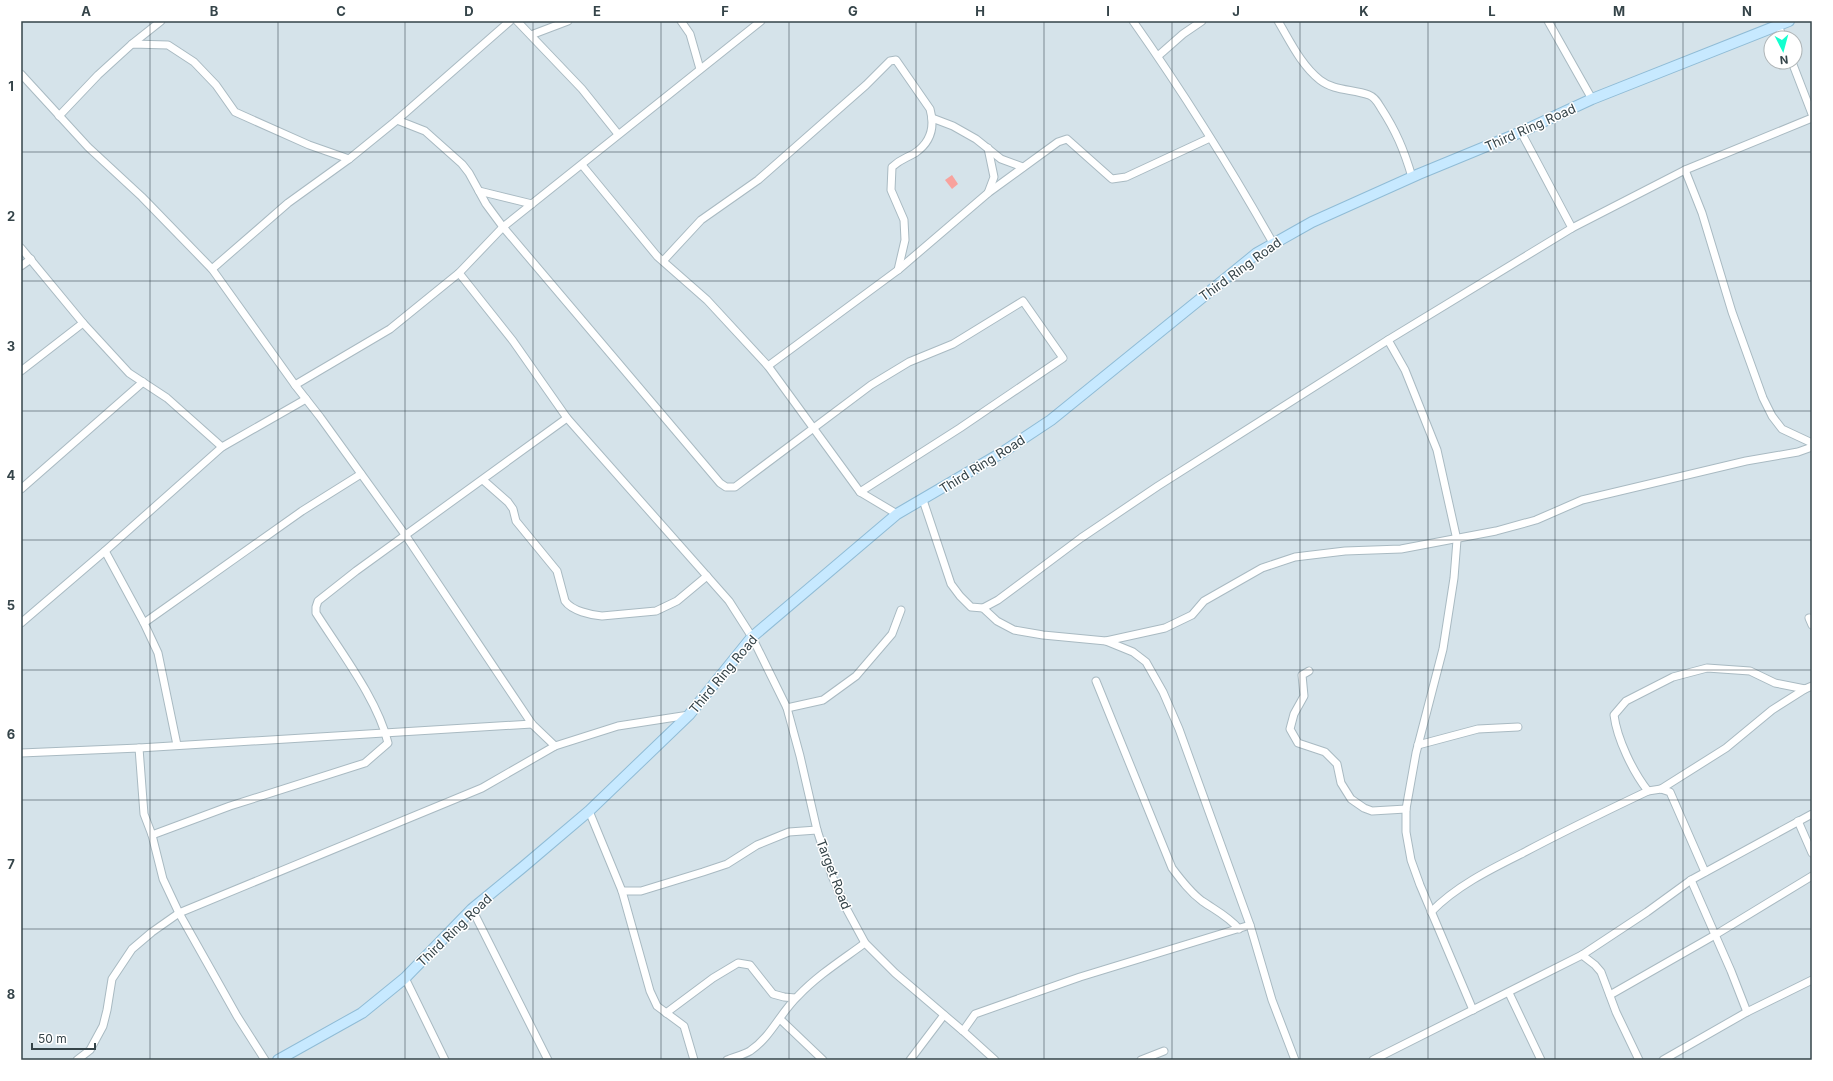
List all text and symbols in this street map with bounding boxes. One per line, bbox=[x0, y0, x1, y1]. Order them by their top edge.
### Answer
text: A bbox=[81, 3, 91, 19]
text: B bbox=[210, 3, 219, 19]
text: C bbox=[336, 3, 346, 19]
text: D bbox=[464, 3, 474, 19]
text: E bbox=[593, 3, 601, 19]
text: F bbox=[721, 3, 729, 19]
text: G bbox=[848, 3, 858, 19]
text: H bbox=[975, 3, 985, 19]
text: I bbox=[1106, 3, 1110, 19]
text: J bbox=[1232, 3, 1240, 19]
text: K bbox=[1359, 3, 1369, 19]
text: L bbox=[1488, 3, 1496, 19]
text: M bbox=[1613, 3, 1625, 19]
text: N bbox=[1742, 3, 1752, 19]
north arrow bbox=[1763, 30, 1803, 70]
text: N bbox=[1779, 53, 1789, 67]
text: 1 bbox=[8, 78, 14, 94]
street label: Third Ring Road bbox=[1482, 100, 1578, 154]
text: 2 bbox=[7, 208, 15, 224]
street label: Third Ring Road bbox=[1196, 234, 1284, 304]
text: 3 bbox=[7, 338, 15, 354]
street label: Third Ring Road bbox=[936, 431, 1028, 497]
text: 4 bbox=[7, 467, 16, 483]
text: 5 bbox=[7, 597, 15, 613]
street label: Third Ring Road bbox=[685, 631, 761, 717]
text: 6 bbox=[7, 726, 15, 742]
street label: Target Road bbox=[813, 836, 855, 912]
text: 7 bbox=[7, 856, 15, 872]
street label: Third Ring Road bbox=[413, 890, 495, 970]
text: 8 bbox=[7, 986, 15, 1002]
scale bar bbox=[32, 1025, 95, 1051]
text: 50 m bbox=[38, 1031, 67, 1046]

